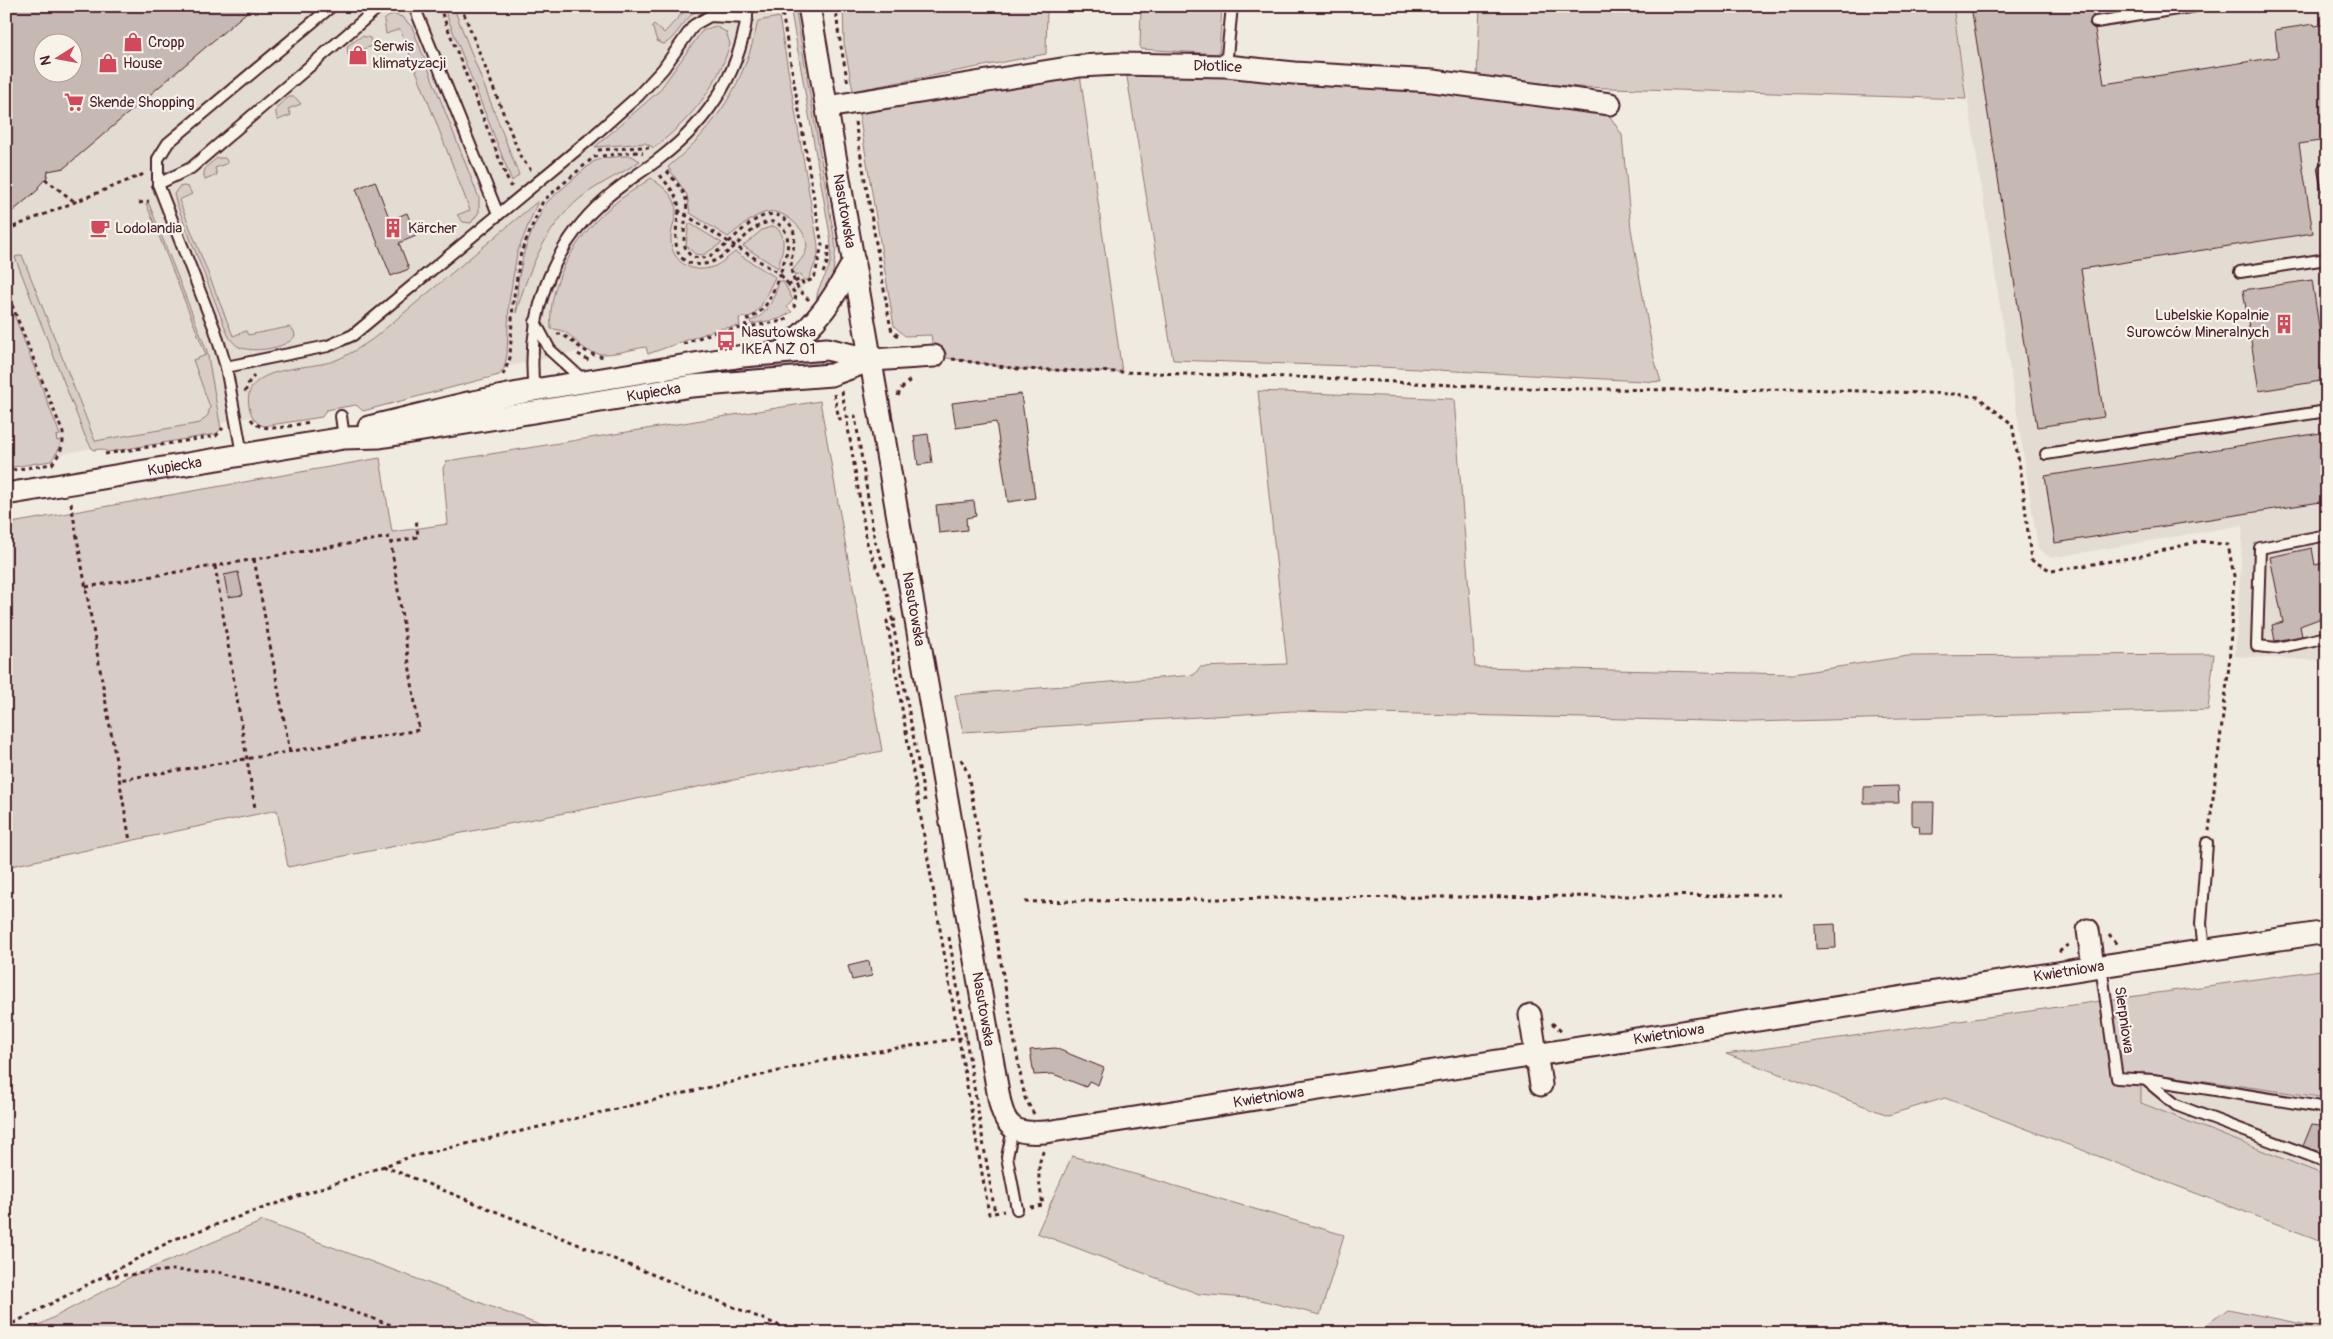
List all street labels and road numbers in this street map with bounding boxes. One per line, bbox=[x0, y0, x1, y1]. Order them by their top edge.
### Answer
street label: Dłotlice bbox=[1193, 56, 1243, 77]
street label: Nasutowska bbox=[829, 172, 860, 250]
street label: Kupiecka bbox=[625, 378, 682, 406]
street label: Kupiecka bbox=[146, 452, 203, 480]
street label: Nasutowska bbox=[898, 570, 930, 648]
street label: Kwietniowa bbox=[2032, 956, 2106, 986]
street label: Nasutowska bbox=[968, 970, 999, 1048]
street label: Sierpniowa bbox=[2110, 985, 2138, 1055]
street label: Kwietniowa bbox=[1632, 1019, 1706, 1049]
street label: Kwietniowa bbox=[1232, 1082, 1305, 1112]

